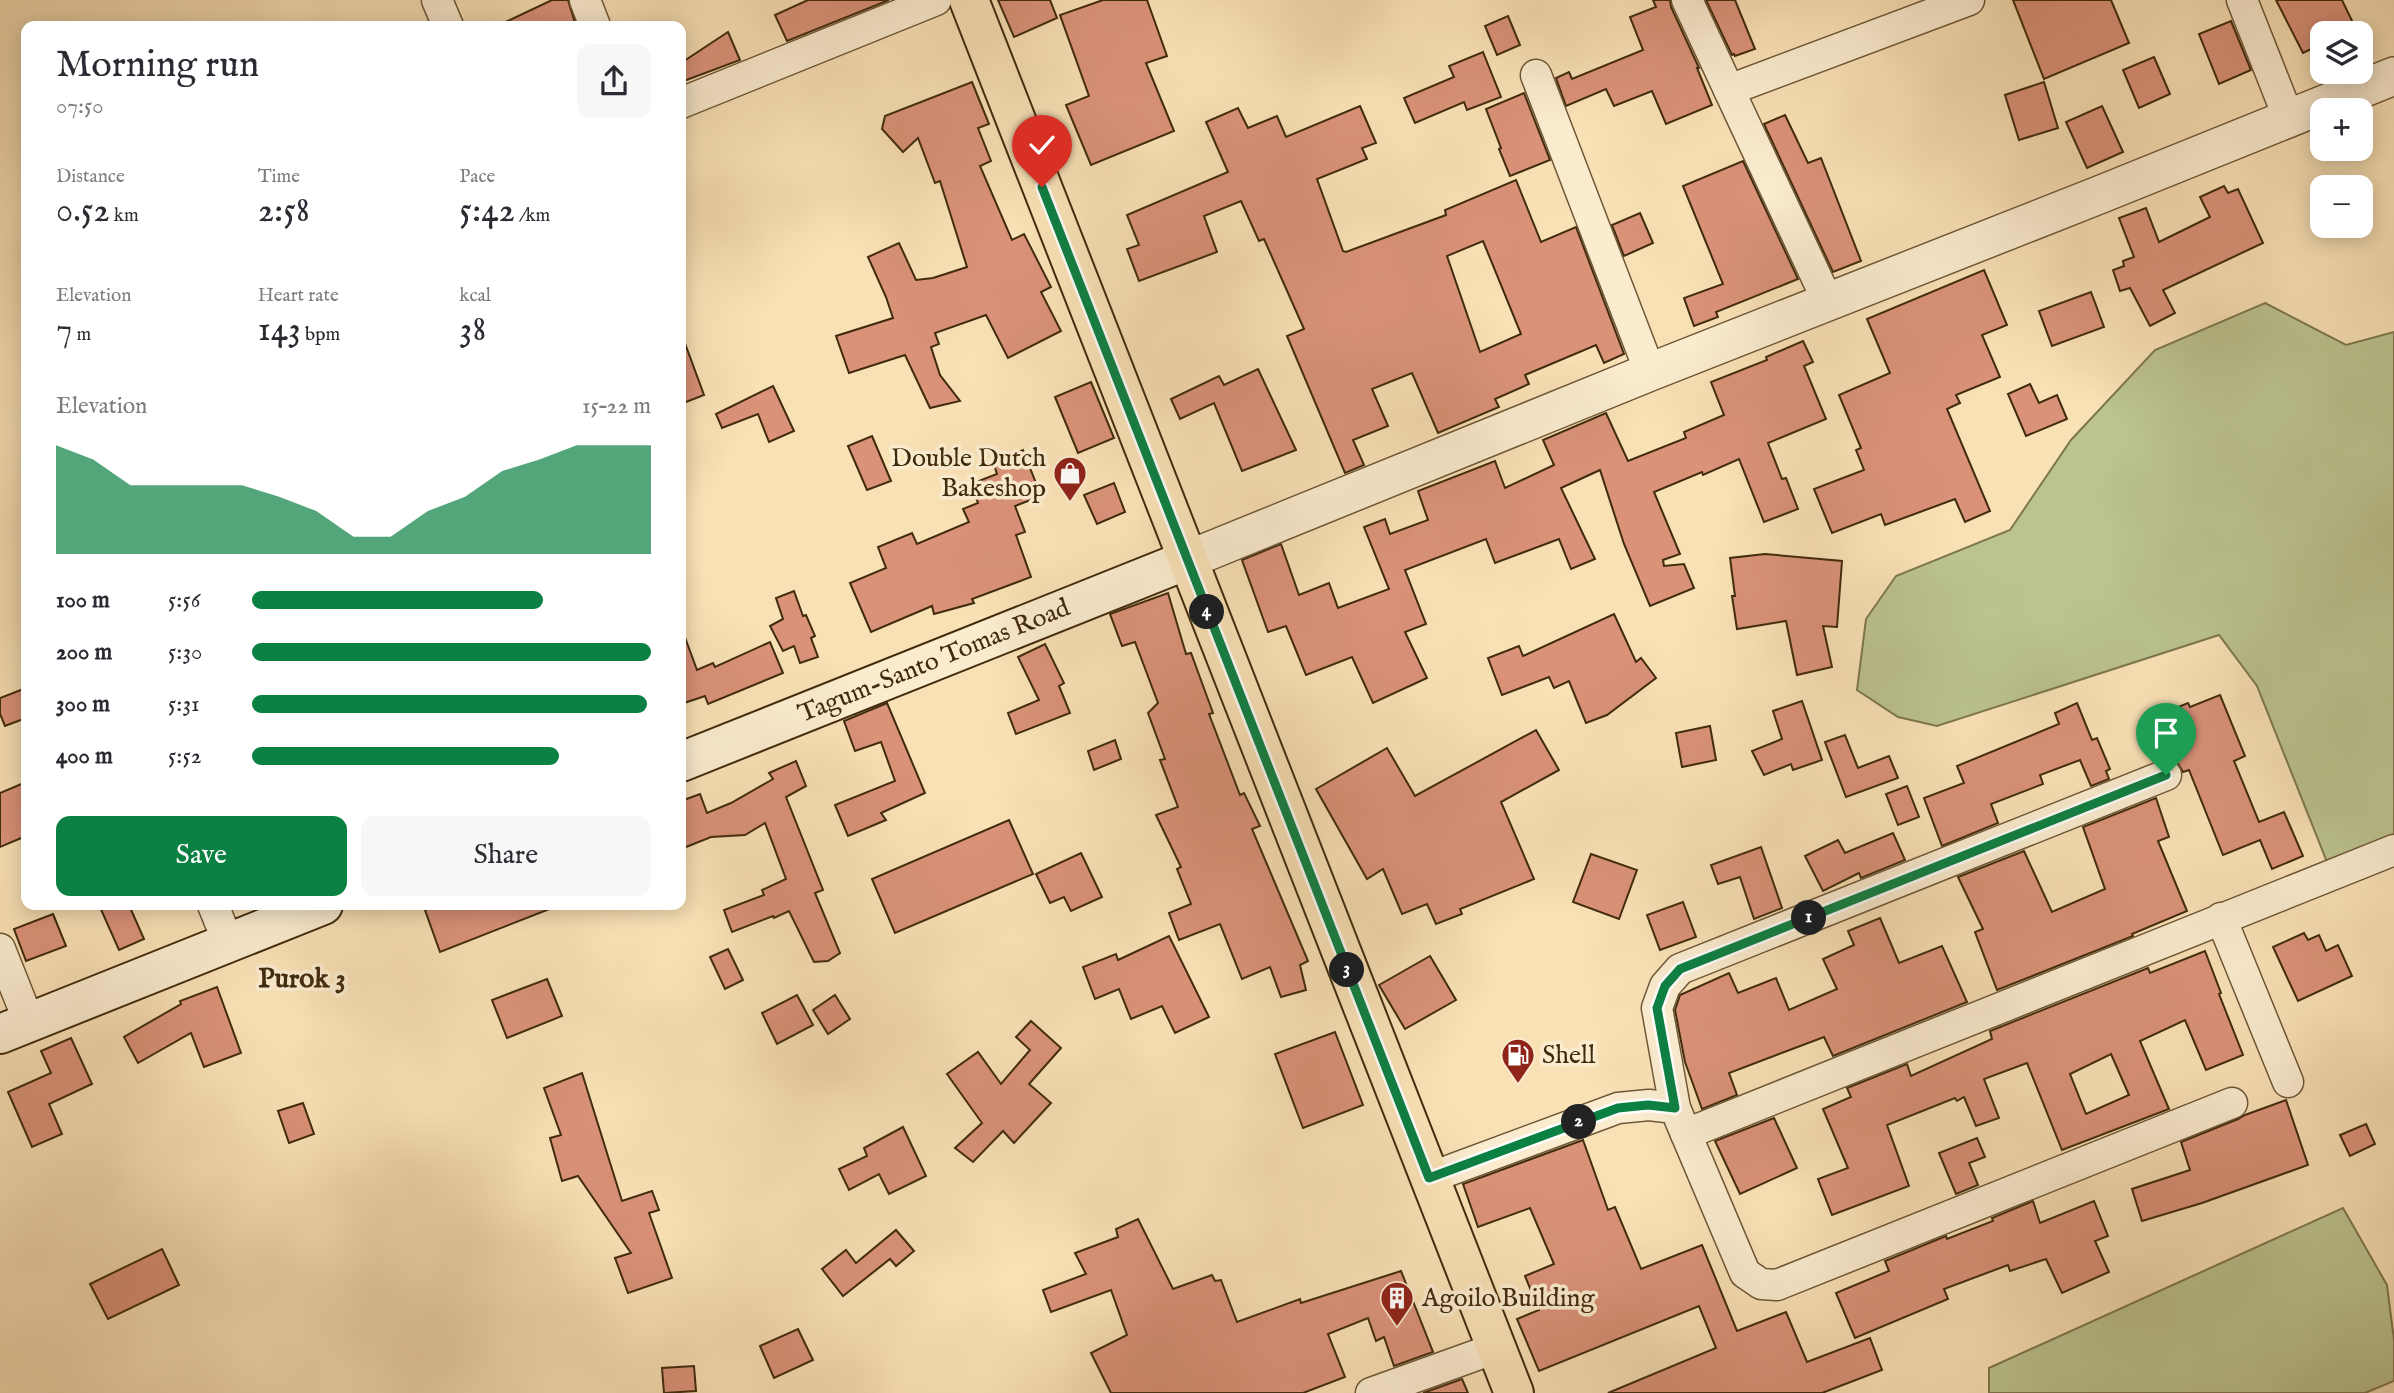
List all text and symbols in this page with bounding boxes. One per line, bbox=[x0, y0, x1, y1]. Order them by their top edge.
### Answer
map controls bbox=[2310, 21, 2373, 238]
button: layers bbox=[2310, 21, 2373, 84]
text: Morning run bbox=[56, 42, 259, 90]
button: share bbox=[577, 44, 651, 118]
text: 07:50 bbox=[56, 92, 104, 121]
button: + bbox=[2310, 98, 2373, 161]
pin bbox=[1012, 115, 1072, 187]
icon: check bbox=[1023, 126, 1061, 164]
text: Distance bbox=[56, 165, 125, 189]
text: Time bbox=[258, 165, 300, 189]
text: Pace bbox=[459, 165, 495, 189]
button: − bbox=[2310, 175, 2373, 238]
text: 0.52 bbox=[56, 189, 110, 234]
text: 2:58 bbox=[258, 189, 310, 234]
text: 5:42 bbox=[459, 189, 515, 234]
text: km bbox=[110, 204, 139, 228]
text: /km bbox=[515, 204, 550, 228]
text: Elevation bbox=[56, 284, 131, 308]
text: Heart rate bbox=[258, 284, 339, 308]
text: kcal bbox=[459, 284, 491, 308]
text: 7 bbox=[56, 308, 72, 353]
text: 143 bbox=[258, 308, 301, 353]
text: 38 bbox=[459, 308, 486, 353]
text: m bbox=[72, 323, 91, 347]
text: bpm bbox=[301, 323, 340, 347]
text: Elevation bbox=[56, 392, 147, 421]
text: 15–22 m bbox=[582, 392, 651, 421]
place label: Double Dutch Bakeshop bbox=[891, 442, 1046, 505]
shop icon: Double Dutch Bakeshop bbox=[1051, 454, 1089, 503]
text: 100 m bbox=[56, 586, 110, 615]
text: 5:56 bbox=[168, 586, 200, 615]
street label: Tagum-Santo Tomas Road bbox=[793, 591, 1075, 731]
pin: 4 bbox=[1190, 594, 1224, 630]
text: 4 bbox=[1202, 599, 1211, 623]
text: 200 m bbox=[56, 638, 112, 667]
text: 5:30 bbox=[168, 638, 202, 667]
text: 300 m bbox=[56, 690, 110, 719]
text: 5:31 bbox=[168, 690, 200, 719]
pin bbox=[2136, 703, 2196, 775]
icon: arrive bbox=[2147, 714, 2185, 752]
text: 400 m bbox=[56, 742, 113, 771]
text: 5:52 bbox=[168, 742, 201, 771]
button: Save bbox=[56, 816, 347, 896]
button: Share bbox=[361, 816, 651, 896]
pin: 1 bbox=[1792, 900, 1826, 936]
text: 1 bbox=[1805, 905, 1812, 929]
pin: 3 bbox=[1330, 953, 1364, 988]
text: 3 bbox=[1343, 957, 1350, 981]
district label: Purok 3 bbox=[258, 962, 346, 997]
fuel station icon: Shell bbox=[1499, 1036, 1537, 1085]
place label: Shell bbox=[1542, 1039, 1596, 1072]
pin: 2 bbox=[1562, 1104, 1596, 1140]
text: 2 bbox=[1574, 1109, 1583, 1133]
building icon: Agoilo Building bbox=[1378, 1279, 1416, 1328]
place label: Agoilo Building bbox=[1421, 1282, 1595, 1315]

